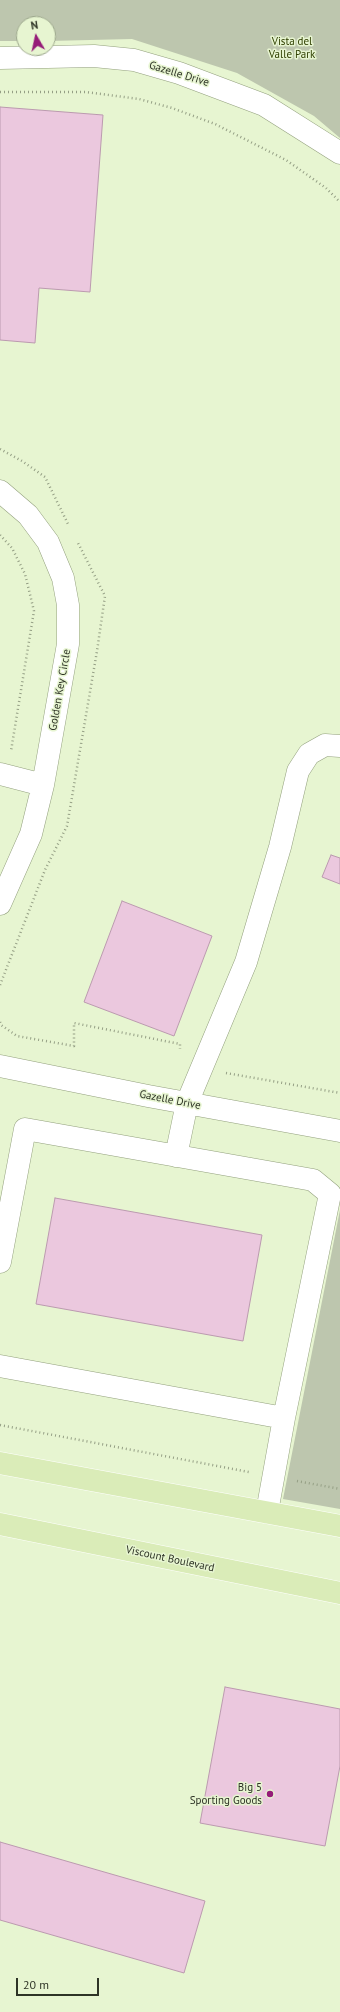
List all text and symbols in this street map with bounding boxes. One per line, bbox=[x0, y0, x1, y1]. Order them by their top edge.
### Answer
north arrow bbox=[16, 16, 56, 56]
text: N bbox=[30, 18, 39, 33]
park label: Vista del Valle Park bbox=[269, 35, 315, 61]
street label: Gazelle Drive bbox=[147, 59, 211, 89]
street label: Golden Key Circle bbox=[46, 648, 74, 732]
street label: Gazelle Drive bbox=[138, 1088, 202, 1112]
street label: Viscount Boulevard bbox=[124, 1543, 216, 1575]
place label: Big 5 Sporting Goods bbox=[190, 1781, 262, 1807]
marker: Big 5 Sporting Goods bbox=[265, 1789, 275, 1799]
scale bar bbox=[18, 1970, 101, 1996]
text: 20 m bbox=[23, 1977, 49, 1992]

